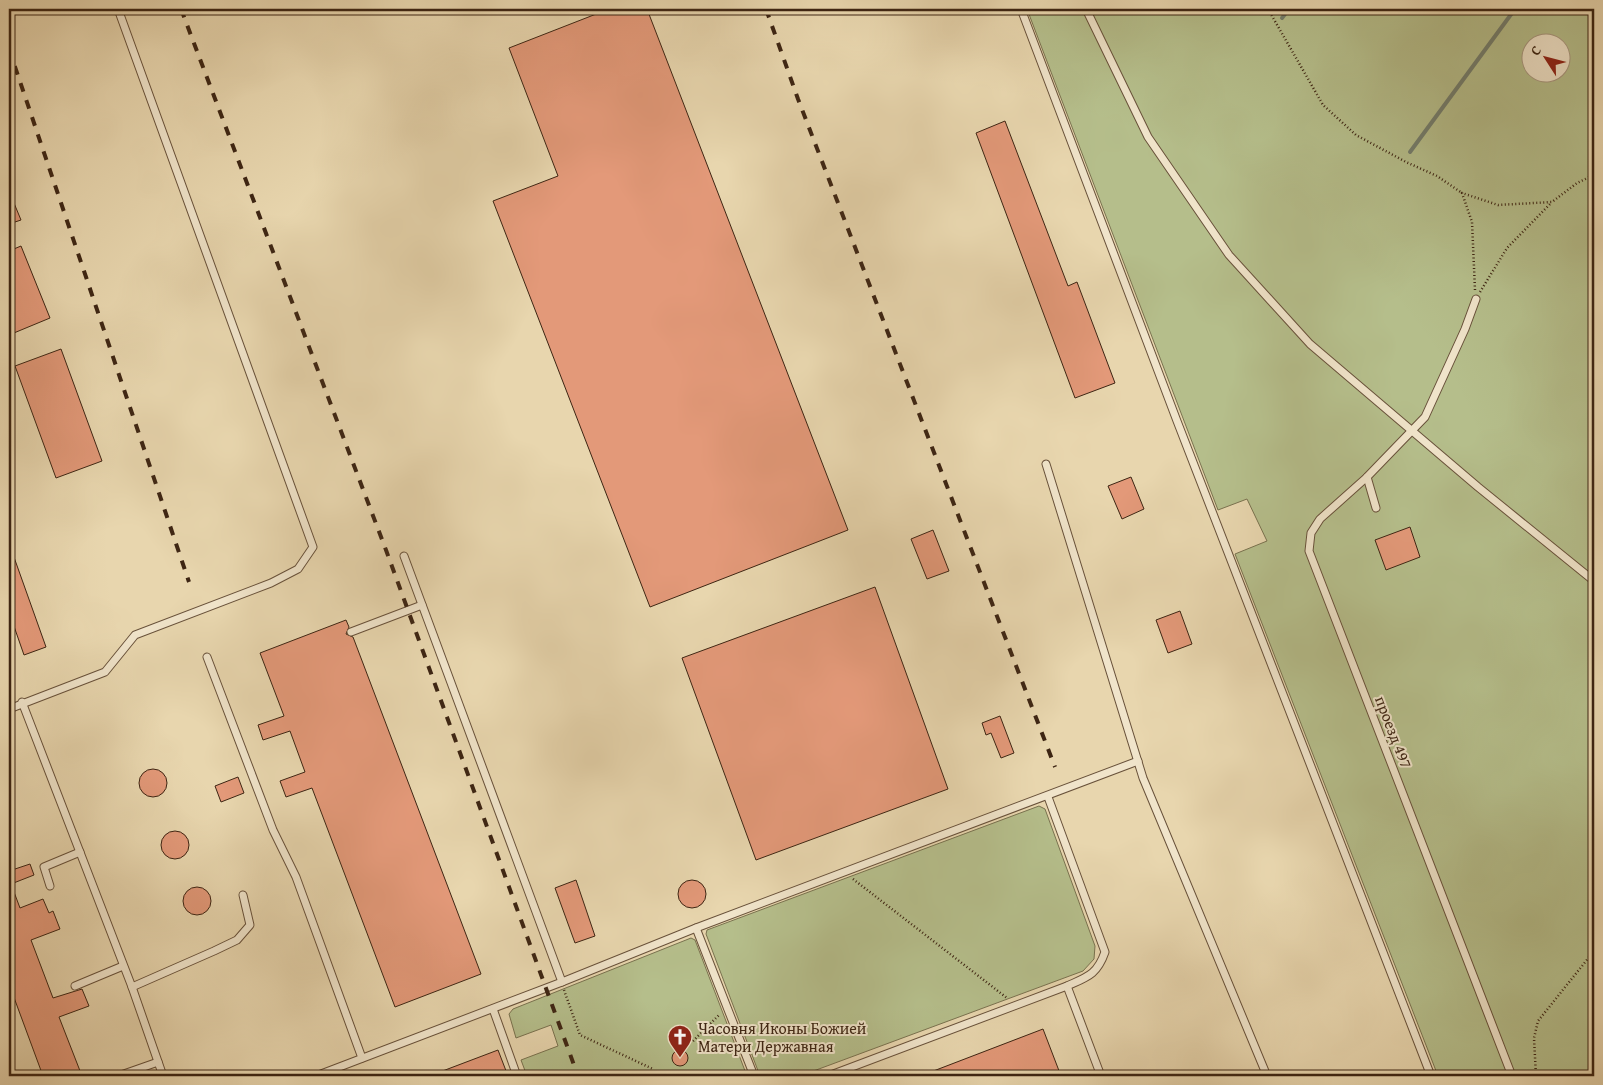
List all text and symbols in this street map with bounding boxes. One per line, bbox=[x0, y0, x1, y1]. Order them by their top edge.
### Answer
north arrow bbox=[1520, 32, 1570, 82]
text: С bbox=[1525, 41, 1546, 59]
street label: проезд 497 bbox=[1369, 692, 1419, 772]
place label: Часовня Иконы Божией Матери Державная bbox=[698, 1016, 867, 1058]
church icon: Часовня Иконы Божией Матери Державная bbox=[667, 1024, 693, 1058]

